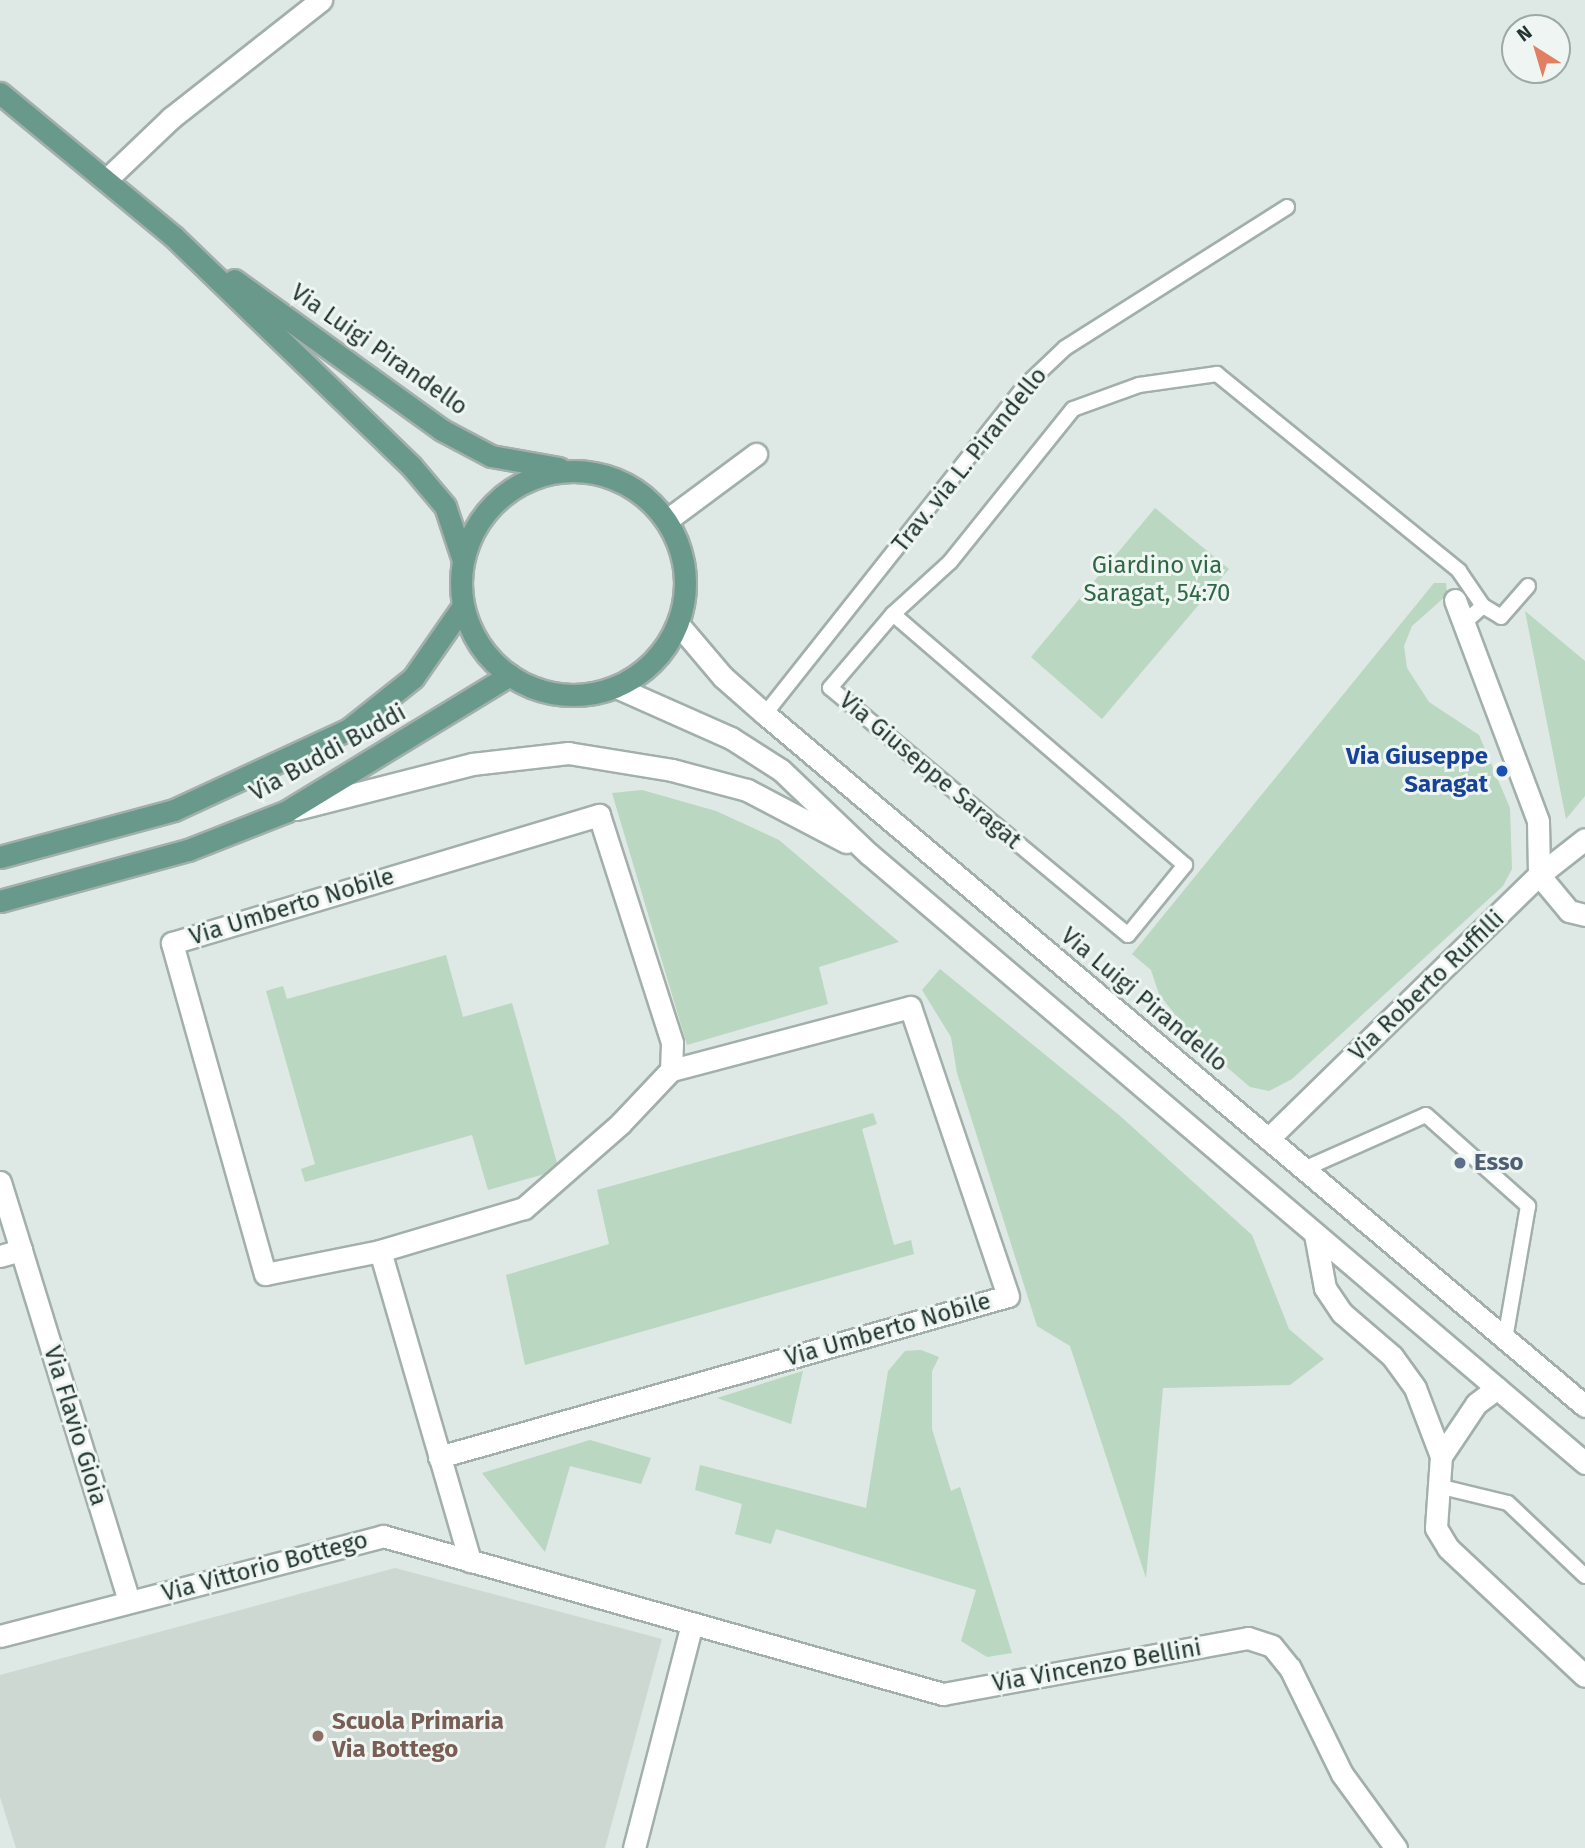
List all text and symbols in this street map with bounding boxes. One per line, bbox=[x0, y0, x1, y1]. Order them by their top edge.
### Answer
north arrow bbox=[1501, 14, 1571, 84]
text: N bbox=[1512, 20, 1536, 46]
street label: Via Luigi Pirandello bbox=[285, 278, 473, 422]
street label: Trav. via L. Pirandello bbox=[887, 362, 1053, 558]
park label: Giardino via Saragat, 54:70 bbox=[1083, 552, 1231, 608]
street label: Via Giuseppe Saragat bbox=[833, 686, 1027, 856]
street label: Via Buddi Buddi bbox=[245, 698, 411, 808]
place label: Via Giuseppe Saragat bbox=[1346, 743, 1488, 799]
marker: Via Giuseppe Saragat bbox=[1494, 763, 1510, 779]
street label: Via Umberto Nobile bbox=[186, 862, 398, 952]
street label: Via Roberto Ruffilli bbox=[1344, 905, 1510, 1067]
street label: Via Luigi Pirandello bbox=[1055, 922, 1233, 1078]
place label: Esso bbox=[1474, 1149, 1524, 1177]
marker: Esso bbox=[1452, 1155, 1468, 1171]
street label: Via Umberto Nobile bbox=[782, 1287, 994, 1373]
street label: Via Flavio Gioia bbox=[37, 1343, 113, 1509]
street label: Via Vittorio Bottego bbox=[159, 1526, 371, 1608]
street label: Via Vincenzo Bellini bbox=[990, 1633, 1204, 1699]
place label: Scuola Primaria Via Bottego bbox=[332, 1708, 504, 1764]
marker: Scuola Primaria Via Bottego bbox=[310, 1728, 326, 1744]

